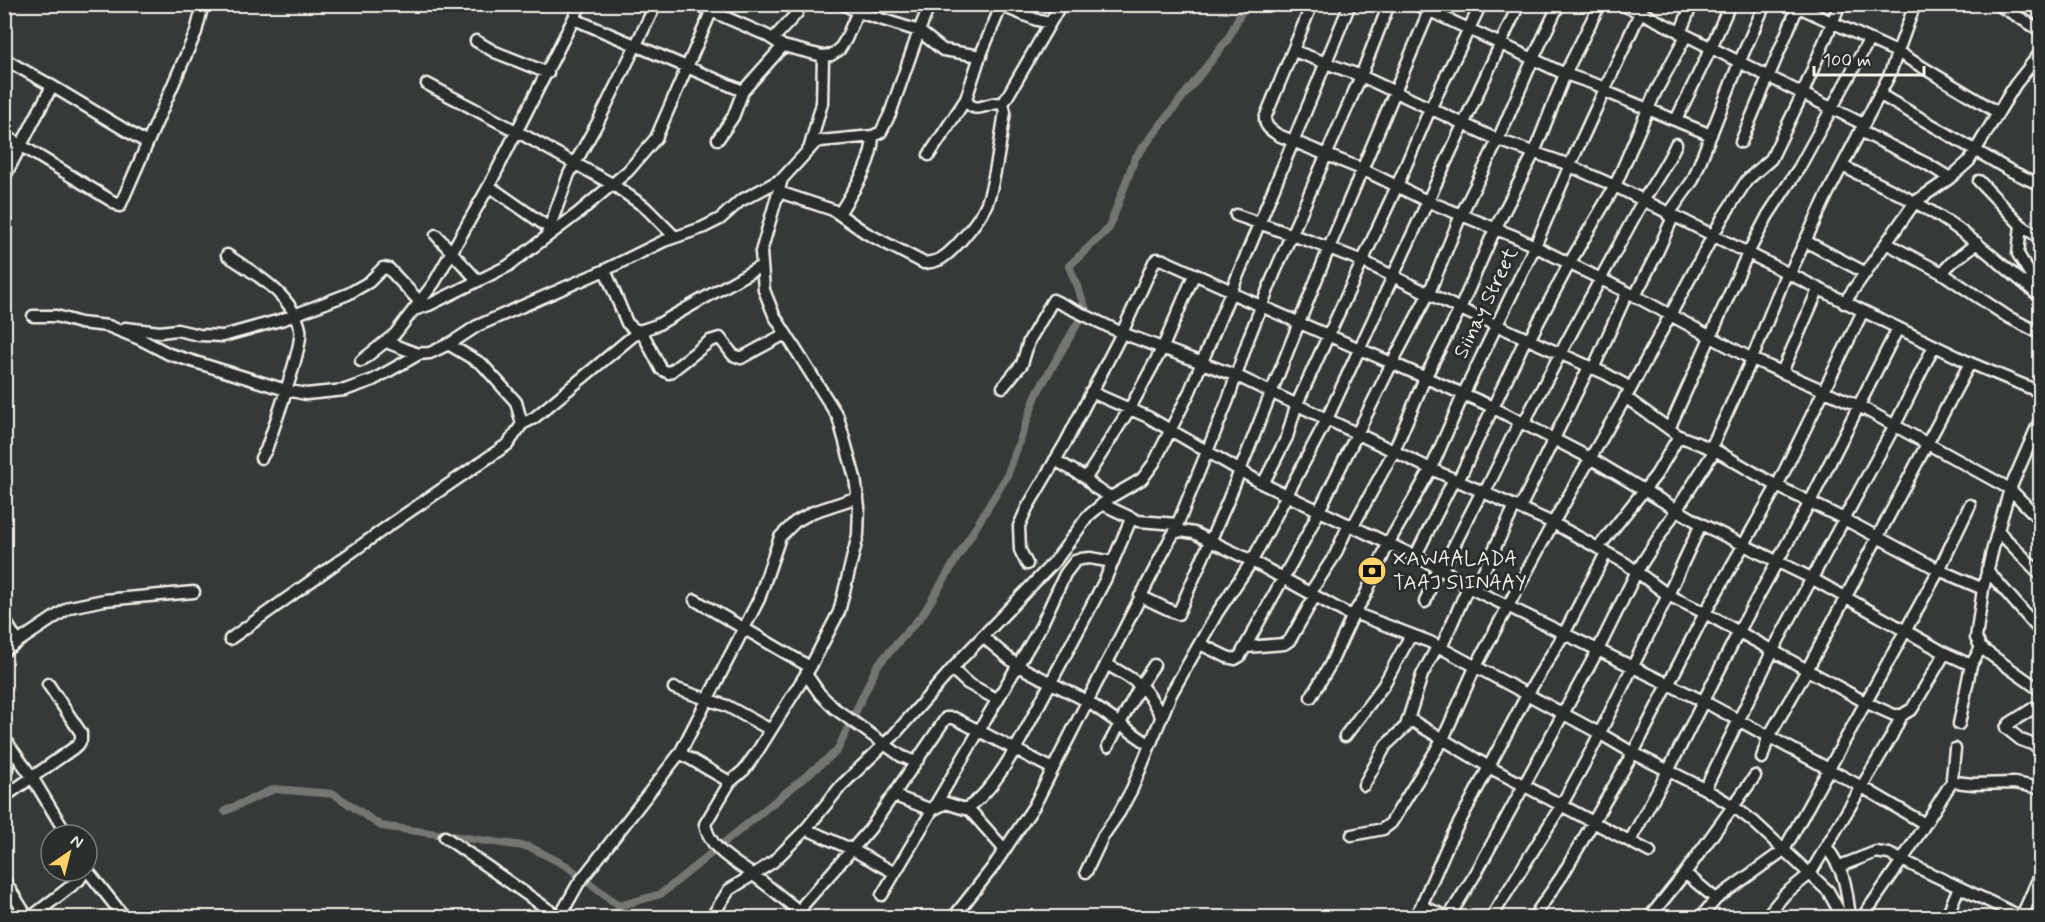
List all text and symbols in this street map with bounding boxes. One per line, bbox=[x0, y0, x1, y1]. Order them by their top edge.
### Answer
scale bar bbox=[1814, 39, 1924, 77]
text: 100 m bbox=[1823, 49, 1871, 73]
street label: Siinay Street bbox=[1447, 242, 1525, 363]
place label: XAWAALADA TAAJ SIINAAY bbox=[1393, 545, 1527, 597]
bank icon: XAWAALADA TAAJ SIINAAY bbox=[1356, 555, 1388, 587]
north arrow bbox=[39, 823, 99, 883]
text: N bbox=[66, 830, 87, 854]

